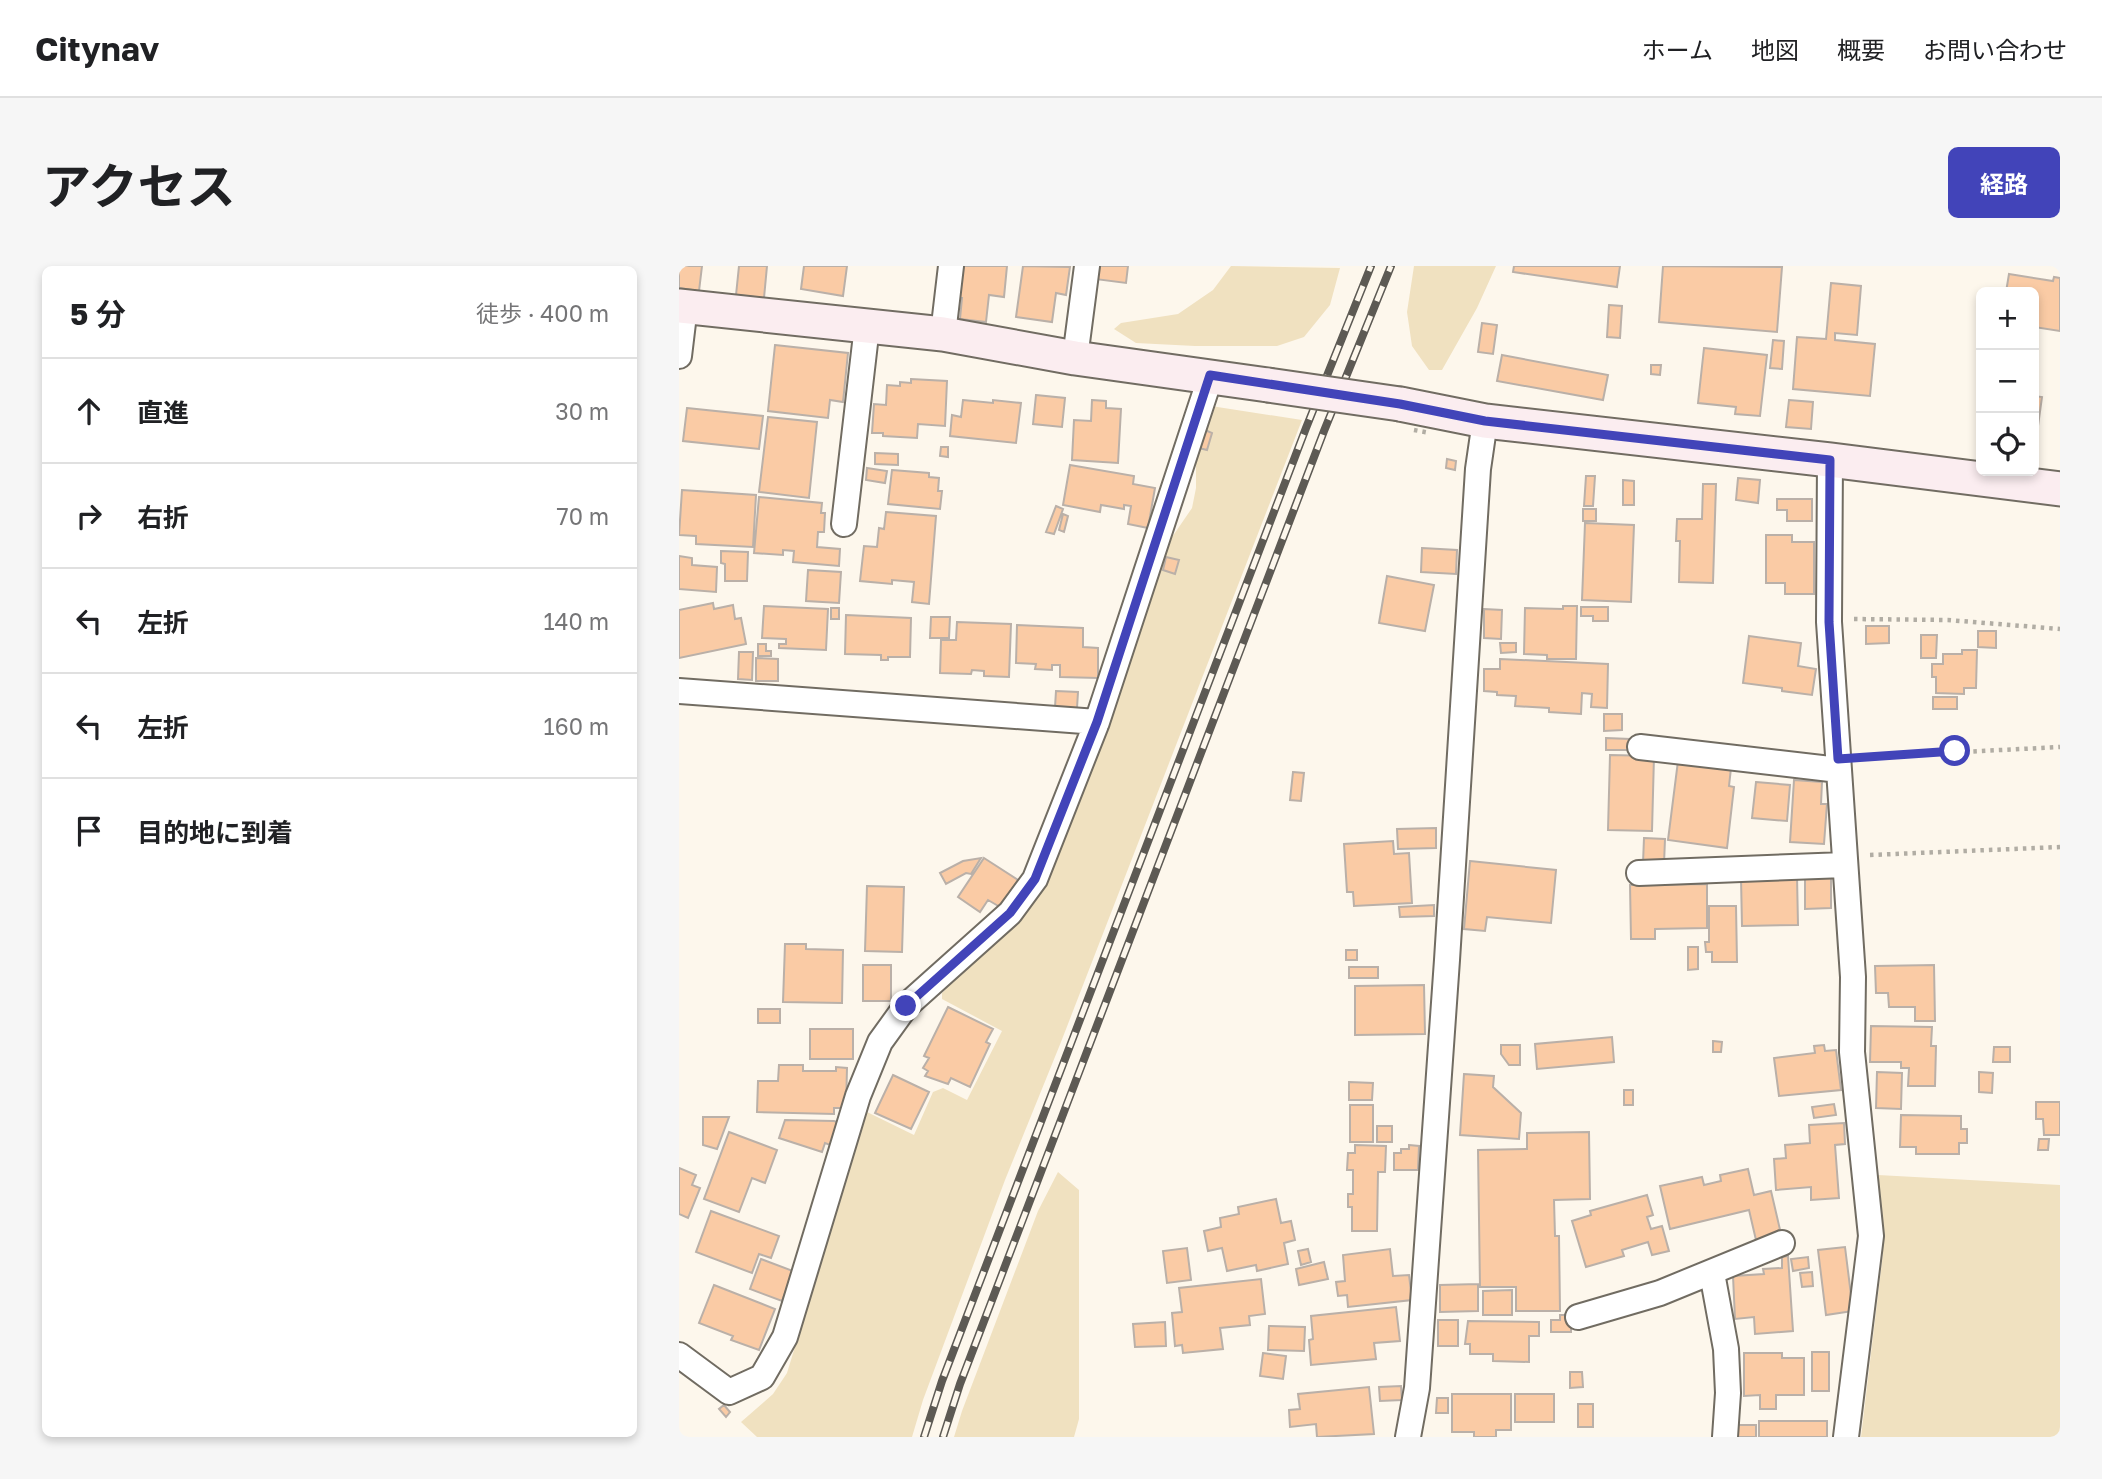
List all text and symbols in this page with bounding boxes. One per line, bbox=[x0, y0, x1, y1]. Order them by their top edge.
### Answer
text: Citynav bbox=[35, 29, 159, 68]
text: ホーム bbox=[1642, 35, 1713, 64]
text: 地図 bbox=[1751, 35, 1799, 64]
text: 概要 bbox=[1837, 35, 1885, 64]
text: お問い合わせ bbox=[1923, 35, 2067, 64]
button: 経路 bbox=[1948, 147, 2060, 218]
text: アクセス bbox=[42, 156, 236, 215]
map controls bbox=[1976, 287, 2039, 476]
button: + bbox=[1976, 287, 2039, 350]
text: 5 分 bbox=[70, 296, 126, 332]
text: 徒歩 · 400 m bbox=[476, 299, 609, 327]
button: − bbox=[1976, 350, 2039, 413]
icon: ahead bbox=[70, 392, 108, 430]
text: 直進 bbox=[137, 397, 189, 428]
text: 30 m bbox=[555, 397, 609, 425]
button: locate bbox=[1976, 413, 2039, 476]
icon: right bbox=[70, 497, 108, 535]
text: 右折 bbox=[137, 502, 189, 533]
text: 70 m bbox=[556, 502, 609, 530]
icon: left bbox=[70, 602, 108, 640]
text: 左折 bbox=[137, 607, 189, 638]
text: 140 m bbox=[543, 607, 609, 635]
icon: left bbox=[70, 707, 108, 745]
text: 左折 bbox=[137, 712, 189, 743]
text: 160 m bbox=[544, 712, 609, 740]
route start bbox=[1939, 735, 1970, 766]
icon: arrive bbox=[70, 812, 108, 850]
text: 目的地に到着 bbox=[137, 817, 293, 848]
route end bbox=[890, 990, 921, 1021]

